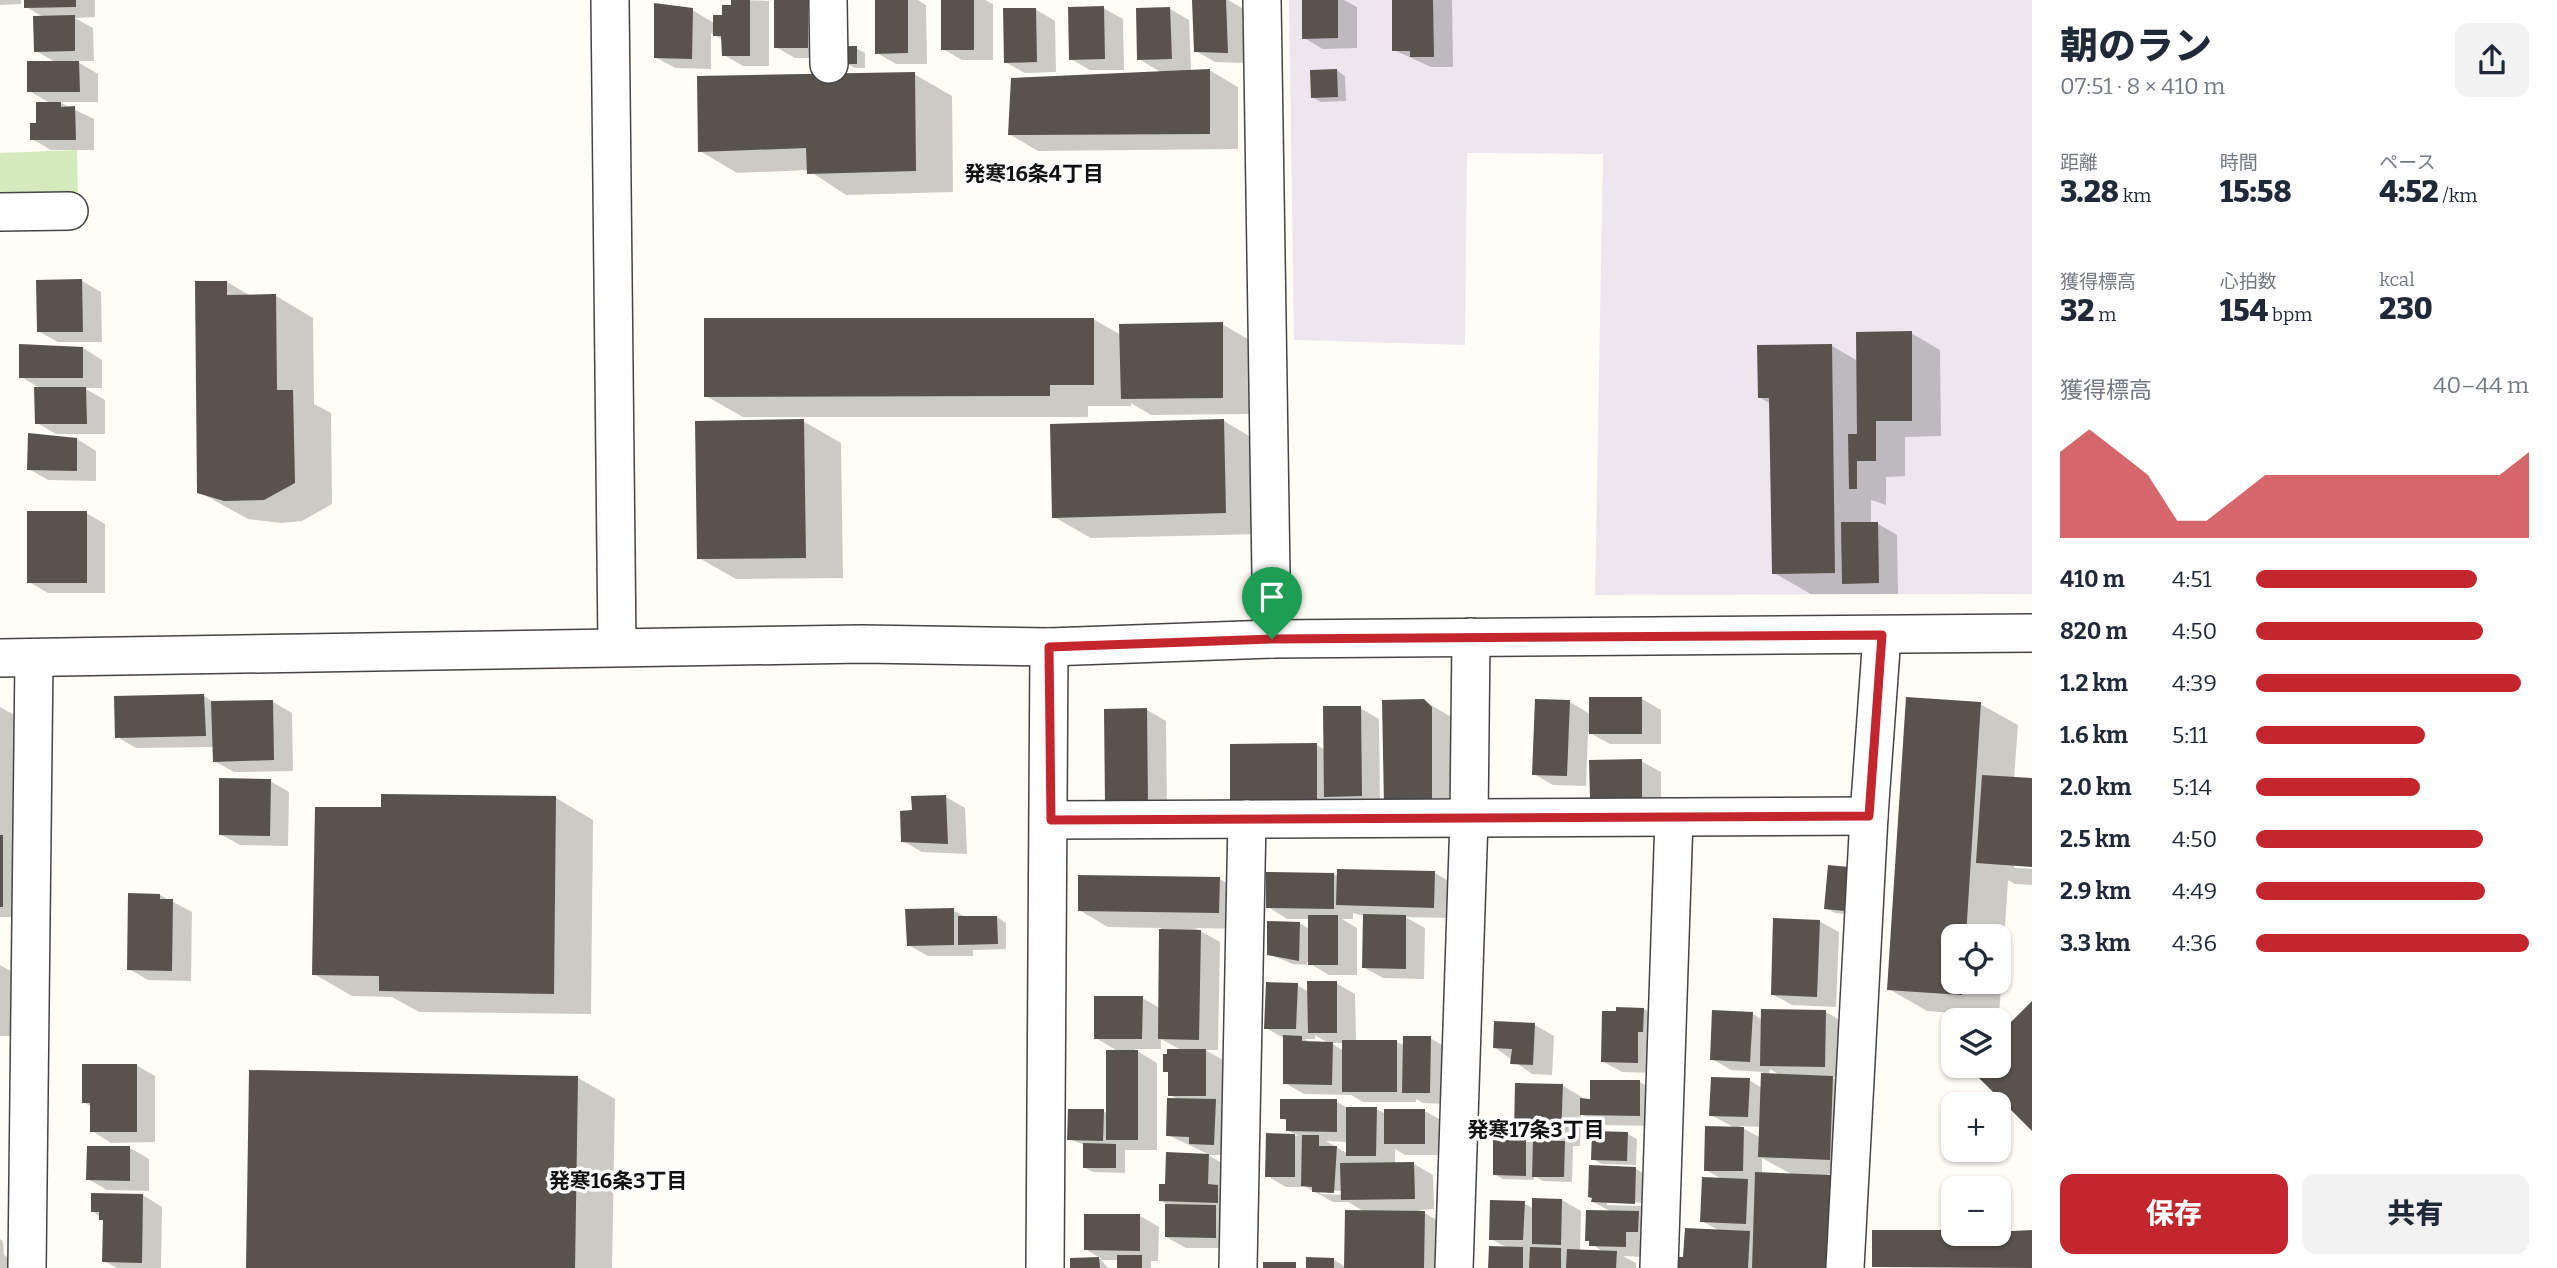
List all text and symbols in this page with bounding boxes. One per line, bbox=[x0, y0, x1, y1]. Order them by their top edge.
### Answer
text: 朝のラン bbox=[2060, 23, 2212, 69]
button: share bbox=[2455, 23, 2529, 97]
text: 07:51 · 8 × 410 m bbox=[2060, 72, 2225, 100]
text: 距離 bbox=[2060, 151, 2098, 174]
text: 時間 bbox=[2220, 151, 2258, 174]
text: ペース bbox=[2379, 151, 2435, 174]
district label: 発寒16条4丁目 bbox=[964, 161, 1104, 187]
text: 3.28 bbox=[2060, 174, 2119, 210]
text: 15:58 bbox=[2220, 174, 2292, 210]
text: 4:52 bbox=[2379, 174, 2439, 210]
text: km bbox=[2119, 184, 2151, 207]
text: /km bbox=[2439, 184, 2477, 207]
text: kcal bbox=[2379, 268, 2415, 291]
text: 獲得標高 bbox=[2060, 270, 2136, 293]
text: 心拍数 bbox=[2220, 270, 2277, 293]
text: 230 bbox=[2379, 291, 2433, 327]
text: 32 bbox=[2060, 293, 2095, 329]
text: 154 bbox=[2220, 293, 2268, 329]
text: m bbox=[2095, 303, 2116, 326]
text: bpm bbox=[2268, 303, 2312, 326]
text: 40–44 m bbox=[2433, 371, 2529, 399]
text: 獲得標高 bbox=[2060, 376, 2152, 404]
text: 410 m bbox=[2060, 565, 2125, 593]
text: 4:51 bbox=[2172, 565, 2212, 593]
pin bbox=[1242, 567, 1302, 639]
icon: arrive bbox=[1253, 578, 1291, 616]
text: 820 m bbox=[2060, 617, 2127, 645]
text: 4:50 bbox=[2172, 617, 2217, 645]
text: 1.2 km bbox=[2060, 669, 2128, 697]
text: 4:39 bbox=[2172, 669, 2217, 697]
text: 1.6 km bbox=[2060, 721, 2128, 749]
text: 5:11 bbox=[2172, 721, 2208, 749]
text: 2.0 km bbox=[2060, 773, 2131, 801]
text: 5:14 bbox=[2172, 773, 2212, 801]
text: 2.5 km bbox=[2060, 825, 2130, 853]
text: 4:50 bbox=[2172, 825, 2217, 853]
text: 2.9 km bbox=[2060, 877, 2131, 905]
text: 4:49 bbox=[2172, 877, 2217, 905]
map controls bbox=[1941, 924, 2011, 1246]
button: locate bbox=[1941, 924, 2011, 994]
text: 3.3 km bbox=[2060, 929, 2130, 957]
text: 4:36 bbox=[2172, 929, 2217, 957]
button: layers bbox=[1941, 1008, 2011, 1078]
button: + bbox=[1941, 1092, 2011, 1162]
district label: 発寒17条3丁目 bbox=[1467, 1117, 1605, 1143]
district label: 発寒16条3丁目 bbox=[549, 1168, 687, 1194]
button: 保存 bbox=[2060, 1174, 2288, 1254]
button: 共有 bbox=[2302, 1174, 2529, 1254]
button: − bbox=[1941, 1176, 2011, 1246]

